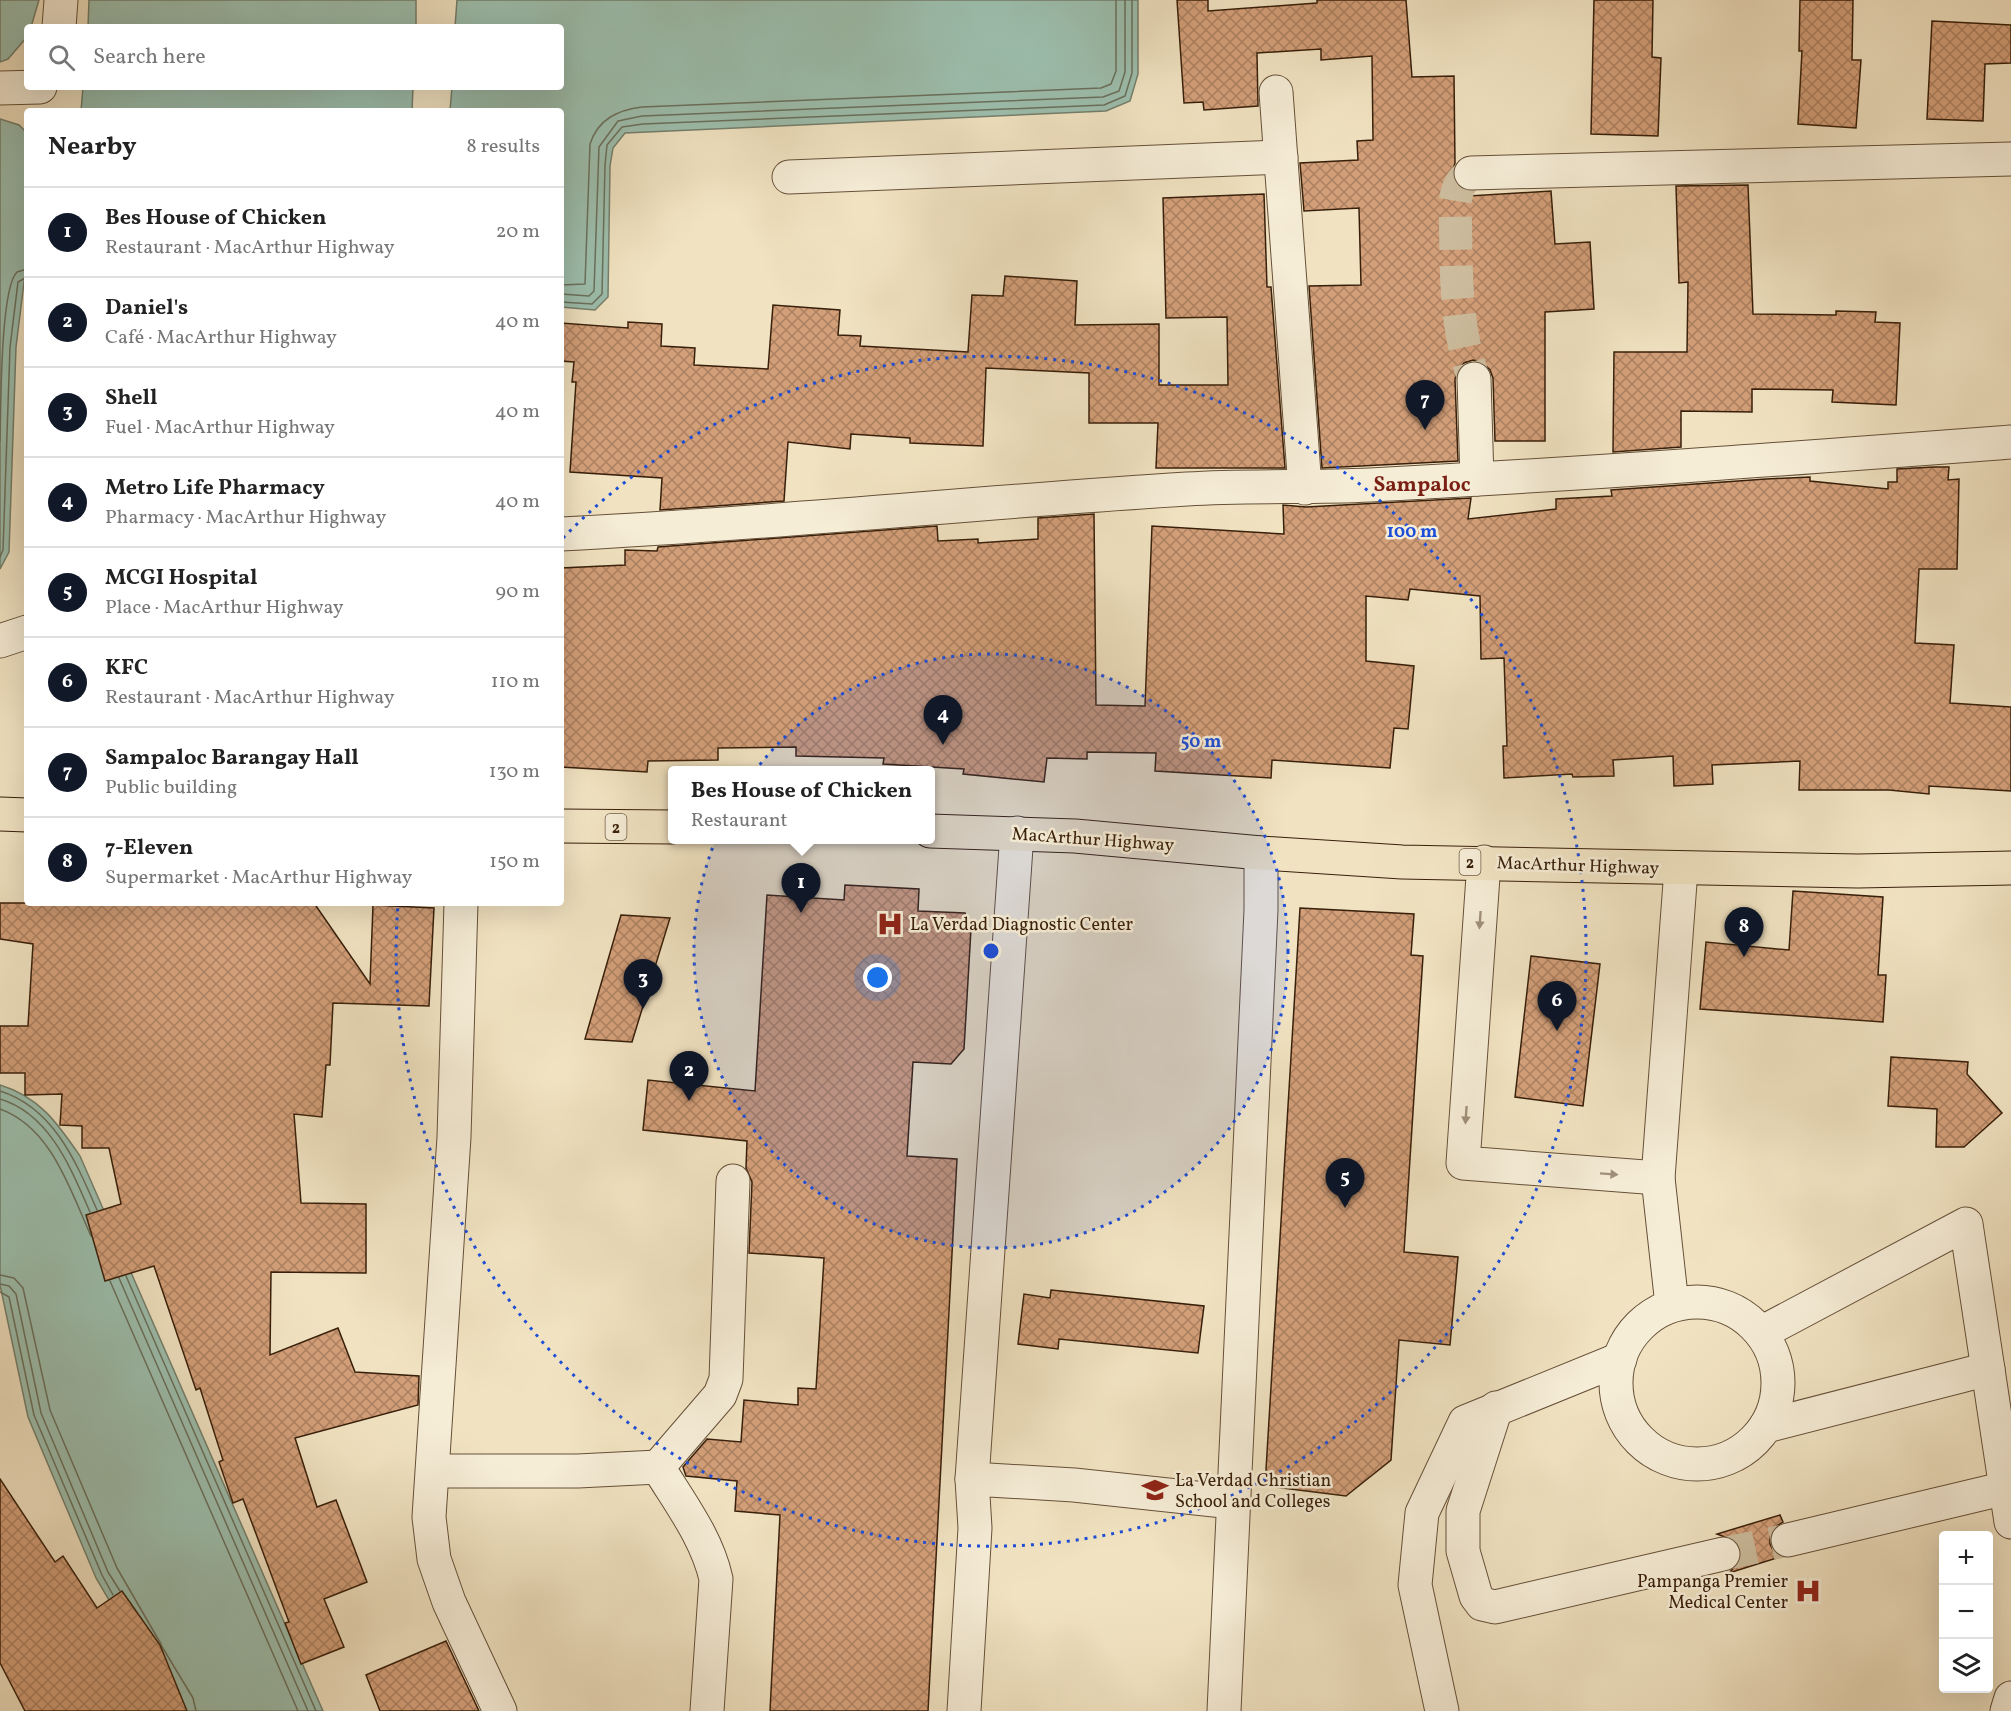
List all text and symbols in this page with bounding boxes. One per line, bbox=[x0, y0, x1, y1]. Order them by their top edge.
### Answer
search box bbox=[24, 24, 564, 90]
icon: search bbox=[45, 41, 78, 74]
text: Search here bbox=[93, 42, 206, 73]
text: Nearby bbox=[48, 129, 137, 165]
text: 8 results bbox=[467, 133, 540, 161]
text: Bes House of Chicken bbox=[105, 203, 327, 234]
text: 1 bbox=[63, 218, 72, 246]
text: 20 m bbox=[496, 218, 540, 246]
text: Restaurant · MacArthur Highway bbox=[105, 234, 394, 262]
text: Daniel's bbox=[105, 293, 188, 324]
text: 2 bbox=[62, 308, 73, 336]
text: 40 m bbox=[495, 308, 540, 336]
text: Café · MacArthur Highway bbox=[105, 324, 337, 352]
pin: 7 bbox=[1406, 380, 1444, 430]
text: Shell bbox=[105, 383, 157, 414]
text: 3 bbox=[62, 398, 73, 426]
text: 40 m bbox=[495, 398, 540, 426]
text: Fuel · MacArthur Highway bbox=[105, 414, 335, 442]
district label: Sampaloc bbox=[1373, 471, 1471, 500]
text: Metro Life Pharmacy bbox=[105, 473, 325, 504]
text: 4 bbox=[61, 488, 74, 516]
text: 40 m bbox=[495, 488, 540, 516]
text: Pharmacy · MacArthur Highway bbox=[105, 504, 386, 532]
text: 100 m bbox=[1387, 520, 1437, 545]
text: MCGI Hospital bbox=[105, 563, 257, 594]
text: 5 bbox=[63, 578, 72, 606]
text: 90 m bbox=[496, 578, 540, 606]
text: Place · MacArthur Highway bbox=[105, 594, 344, 622]
text: KFC bbox=[105, 653, 148, 684]
text: 6 bbox=[62, 668, 73, 696]
text: 110 m bbox=[491, 668, 540, 696]
text: Restaurant · MacArthur Highway bbox=[105, 684, 394, 712]
pin: 4 bbox=[924, 696, 962, 745]
text: 50 m bbox=[1181, 730, 1221, 755]
text: Sampaloc Barangay Hall bbox=[105, 743, 359, 774]
text: 7 bbox=[63, 758, 72, 786]
text: 130 m bbox=[489, 758, 540, 786]
popup bbox=[668, 766, 935, 844]
text: Public building bbox=[105, 774, 237, 802]
text: Bes House of Chicken bbox=[691, 776, 912, 807]
text: Restaurant bbox=[691, 807, 788, 835]
road number: 2 bbox=[606, 814, 626, 840]
street label: MacArthur Highway bbox=[1011, 822, 1175, 859]
text: 7-Eleven bbox=[105, 833, 193, 864]
text: 8 bbox=[62, 848, 73, 876]
text: 150 m bbox=[489, 848, 540, 876]
road number: 2 bbox=[1460, 849, 1480, 875]
street label: MacArthur Highway bbox=[1496, 851, 1660, 882]
text: Supermarket · MacArthur Highway bbox=[105, 864, 412, 892]
pin: 1 bbox=[782, 864, 820, 913]
pin: 8 bbox=[1724, 908, 1764, 957]
hospital icon: La Verdad Diagnostic Center bbox=[875, 909, 905, 939]
one-way arrow bbox=[1475, 911, 1485, 930]
place label: La Verdad Diagnostic Center bbox=[910, 913, 1134, 938]
centre of rings bbox=[981, 941, 1001, 961]
pin: 3 bbox=[624, 960, 662, 1009]
your location bbox=[863, 963, 892, 992]
pin: 6 bbox=[1538, 982, 1576, 1031]
pin: 2 bbox=[670, 1052, 708, 1101]
one-way arrow bbox=[1461, 1105, 1471, 1124]
pin: 5 bbox=[1326, 1158, 1364, 1208]
one-way arrow bbox=[1600, 1169, 1619, 1179]
place label: La Verdad Christian School and Colleges bbox=[1175, 1469, 1332, 1515]
school or university icon: La Verdad Christian School and Colleges bbox=[1140, 1475, 1170, 1505]
map controls bbox=[1939, 1531, 1993, 1693]
button: + bbox=[1939, 1531, 1993, 1585]
place label: Pampanga Premier Medical Center bbox=[1637, 1570, 1788, 1616]
hospital icon: Pampanga Premier Medical Center bbox=[1793, 1576, 1823, 1606]
button: − bbox=[1939, 1585, 1993, 1639]
button: layers bbox=[1939, 1639, 1993, 1693]

